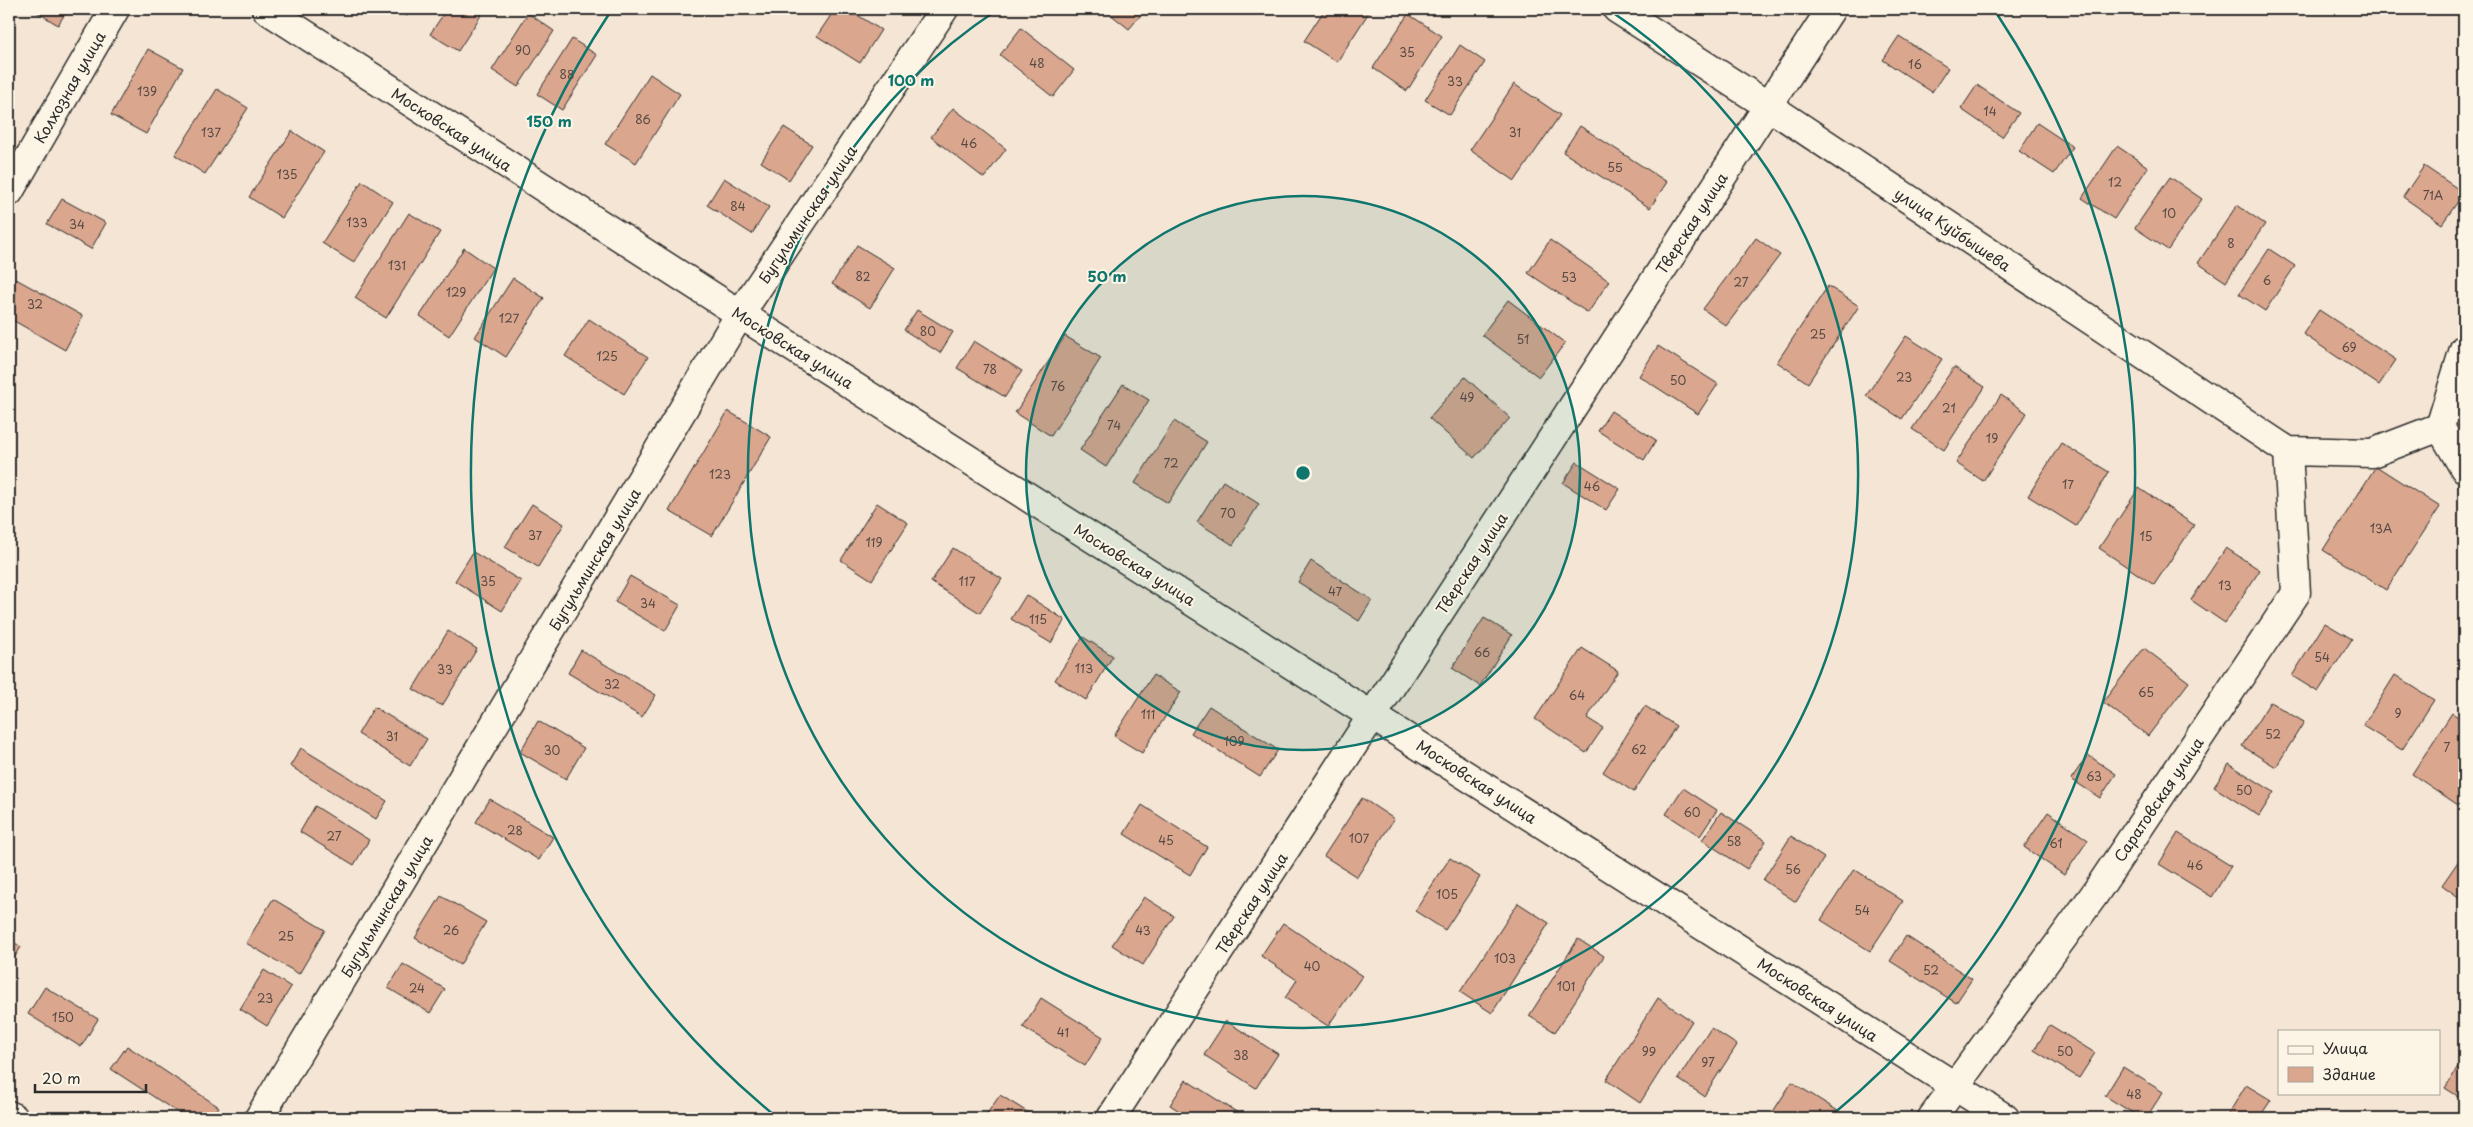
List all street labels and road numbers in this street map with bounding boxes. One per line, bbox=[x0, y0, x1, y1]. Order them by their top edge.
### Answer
street label: Колхозная улица bbox=[28, 26, 111, 147]
street label: Московская улица bbox=[387, 81, 517, 177]
street label: Бугульминская улица bbox=[752, 140, 862, 288]
street label: Тверская улица bbox=[1649, 167, 1733, 279]
street label: улица Куйбышева bbox=[1890, 182, 2016, 277]
street label: Московская улица bbox=[728, 300, 859, 394]
street label: Бугульминская улица bbox=[542, 483, 646, 635]
street label: Тверская улица bbox=[1429, 507, 1513, 619]
street label: Московская улица bbox=[1070, 517, 1201, 611]
street label: Саратовская улица bbox=[2108, 732, 2209, 866]
street label: Московская улица bbox=[1412, 733, 1542, 829]
street label: Бугульминская улица bbox=[334, 830, 438, 982]
street label: Тверская улица bbox=[1209, 847, 1293, 959]
street label: Московская улица bbox=[1753, 951, 1883, 1047]

